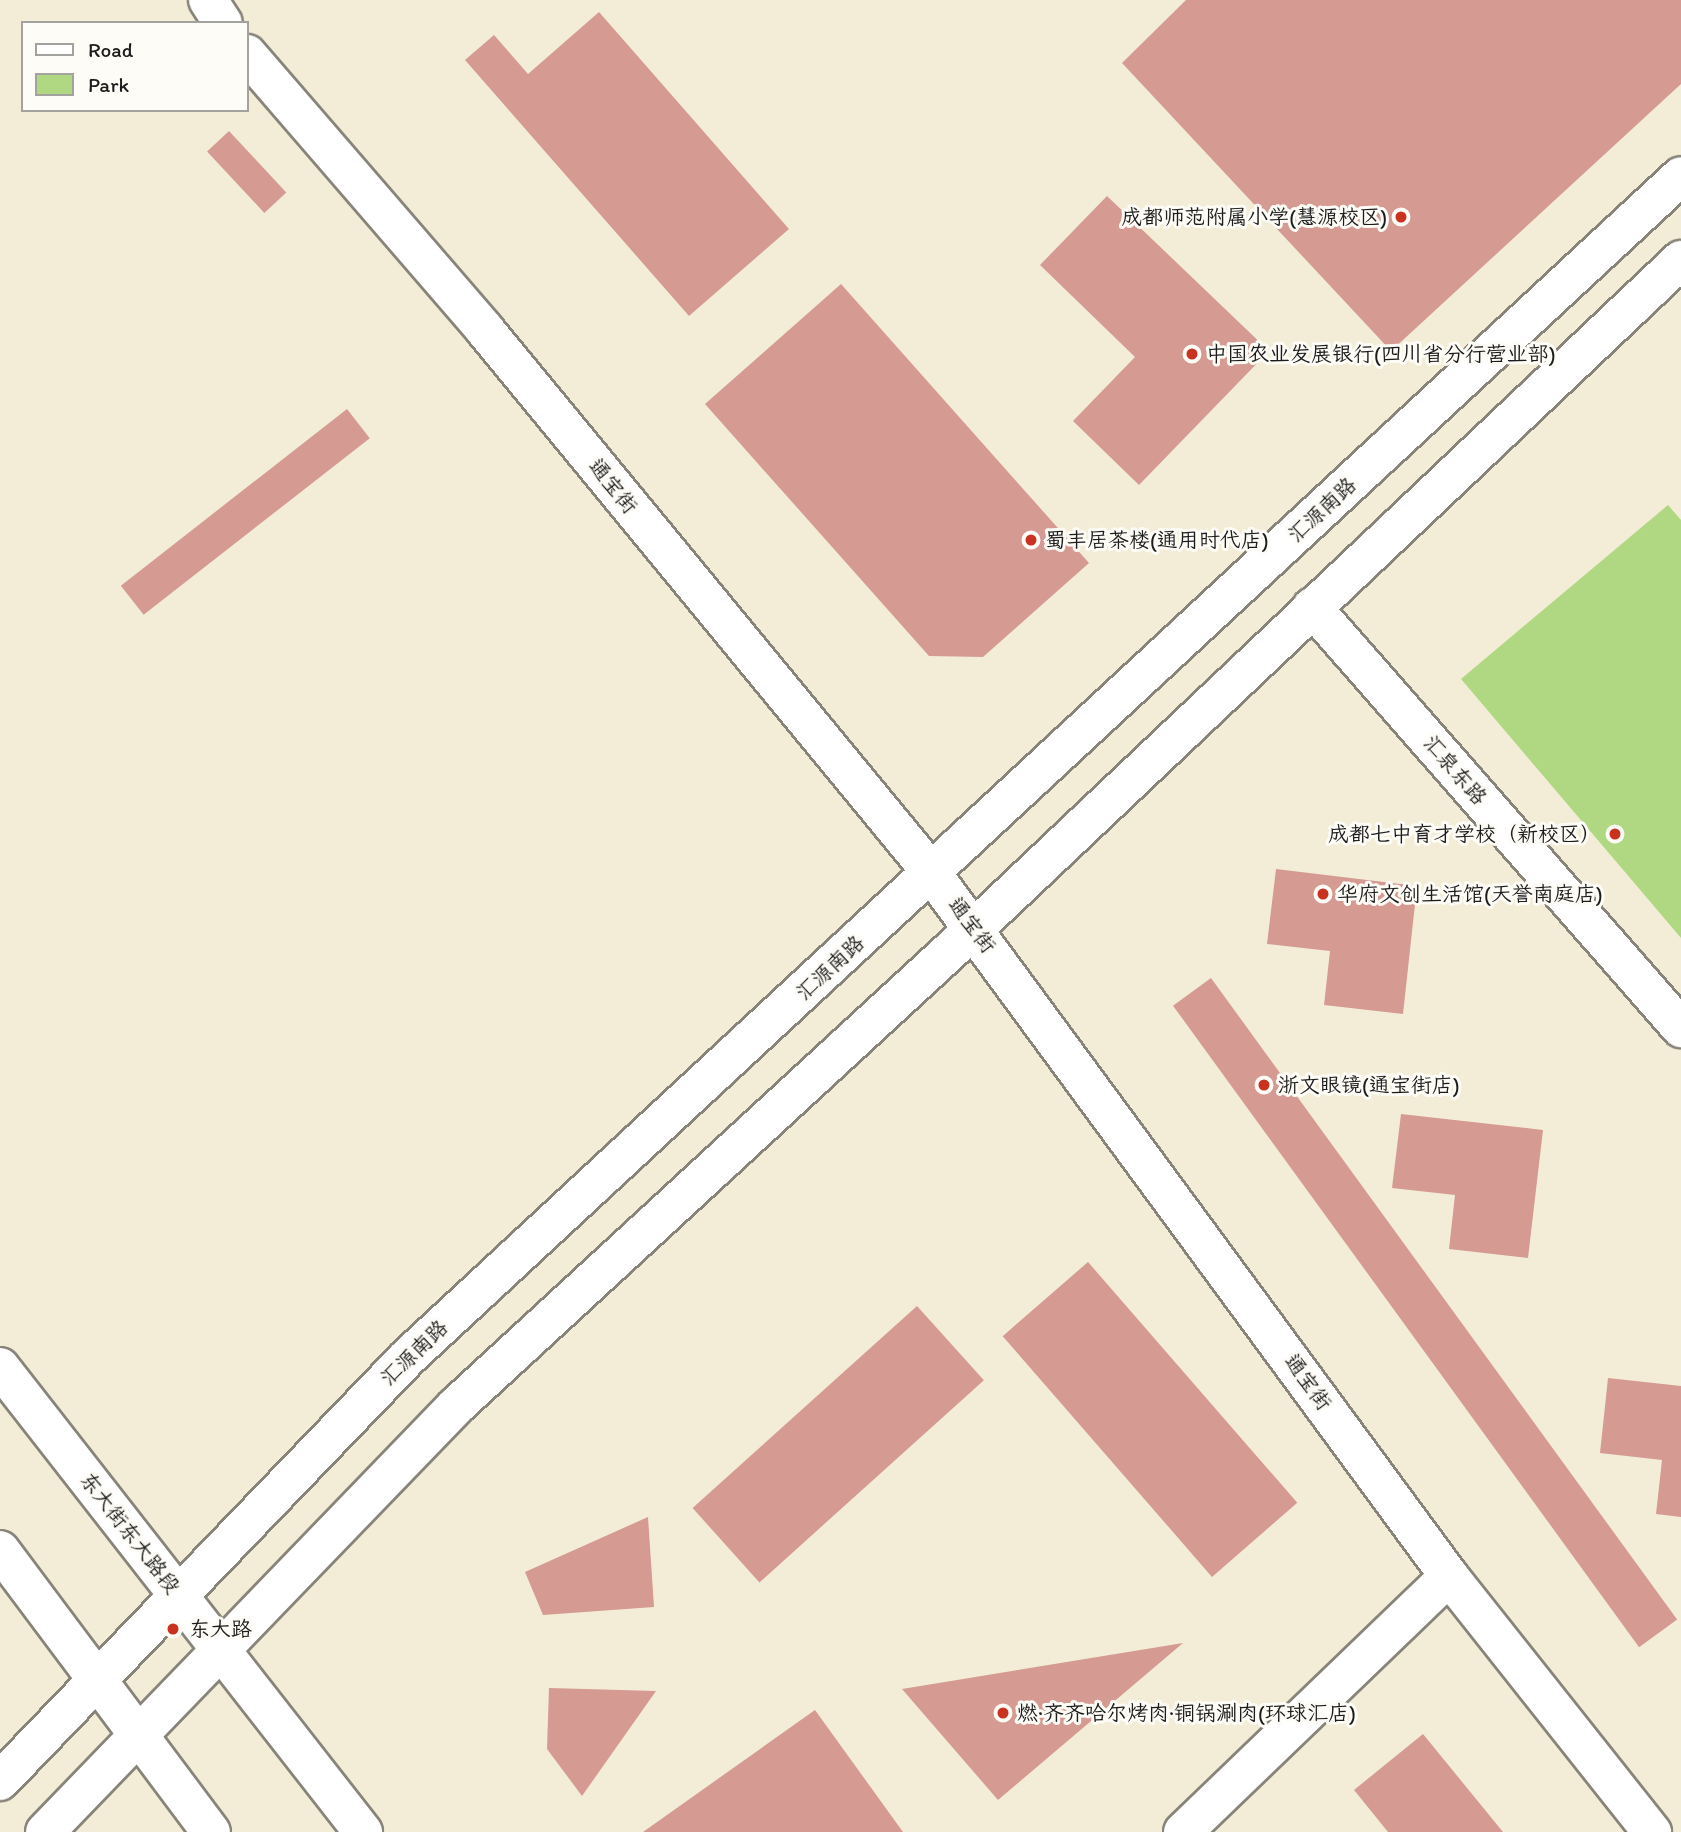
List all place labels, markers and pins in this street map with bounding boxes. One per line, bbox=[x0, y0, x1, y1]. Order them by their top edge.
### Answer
place label: 成都师范附属小学(慧源校区) bbox=[1121, 204, 1387, 230]
marker: 成都师范附属小学(慧源校区) bbox=[1393, 209, 1409, 225]
place label: 中国农业发展银行(四川省分行营业部) bbox=[1206, 341, 1556, 367]
marker: 中国农业发展银行(四川省分行营业部) bbox=[1184, 346, 1200, 362]
place label: 蜀丰居茶楼(通用时代店) bbox=[1045, 527, 1269, 553]
marker: 蜀丰居茶楼(通用时代店) bbox=[1023, 532, 1039, 548]
place label: 成都七中育才学校（新校区） bbox=[1328, 821, 1601, 847]
marker: 成都七中育才学校（新校区） bbox=[1607, 826, 1623, 842]
place label: 华府文创生活馆(天誉南庭店) bbox=[1337, 881, 1603, 907]
marker: 华府文创生活馆(天誉南庭店) bbox=[1315, 886, 1331, 902]
place label: 浙文眼镜(通宝街店) bbox=[1278, 1072, 1460, 1098]
marker: 浙文眼镜(通宝街店) bbox=[1256, 1077, 1272, 1093]
place label: 东大路 bbox=[189, 1616, 252, 1642]
marker: 东大路 bbox=[163, 1619, 183, 1639]
place label: 燃·齐齐哈尔烤肉·铜锅涮肉(环球汇店) bbox=[1017, 1700, 1356, 1726]
marker: 燃·齐齐哈尔烤肉·铜锅涮肉(环球汇店) bbox=[995, 1705, 1011, 1721]

